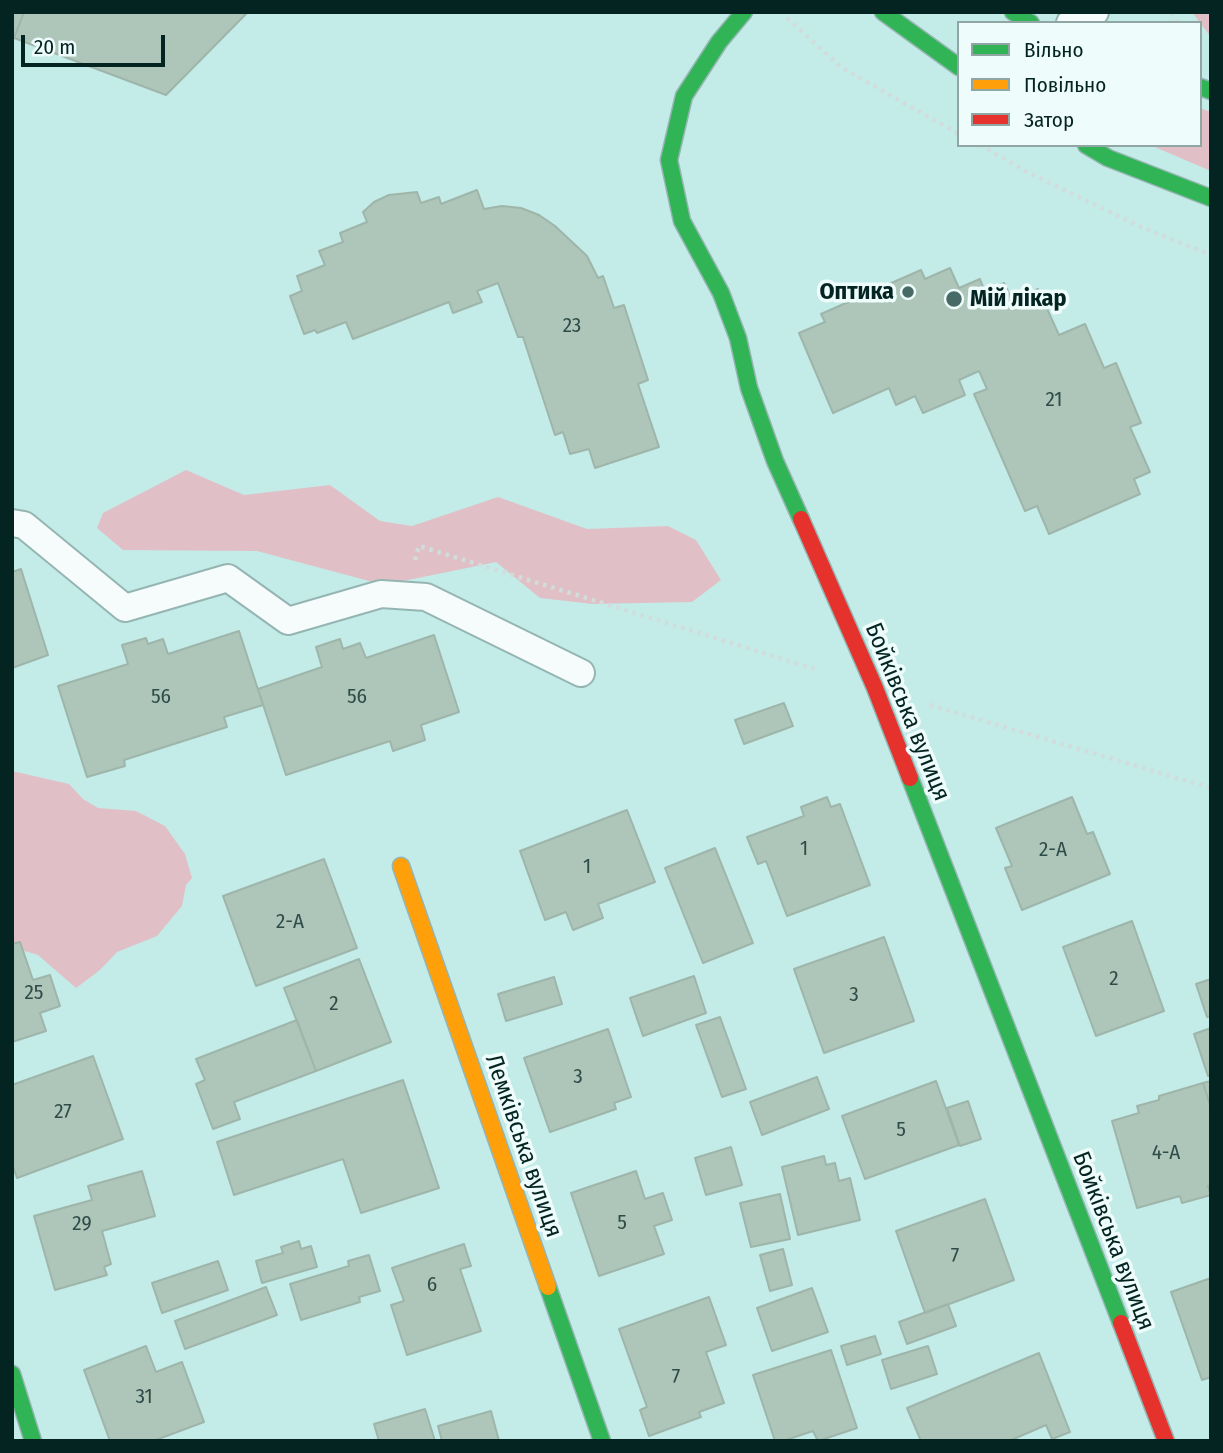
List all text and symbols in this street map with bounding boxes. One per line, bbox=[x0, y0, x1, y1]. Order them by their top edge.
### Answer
scale bar bbox=[24, 21, 168, 65]
legend bbox=[957, 21, 1202, 147]
text: 20 m bbox=[34, 34, 75, 60]
text: Вільно bbox=[1024, 37, 1084, 63]
text: Повільно bbox=[1024, 72, 1106, 98]
text: Затор bbox=[1024, 107, 1074, 133]
place label: Оптика bbox=[819, 278, 894, 306]
marker: Оптика bbox=[900, 284, 916, 300]
place label: Мій лікар bbox=[970, 285, 1067, 313]
marker: Мій лікар bbox=[944, 289, 964, 309]
house number: 23 bbox=[563, 313, 581, 339]
house number: 21 bbox=[1046, 387, 1062, 413]
street label: Бойківська вулиця bbox=[858, 619, 956, 805]
house number: 56 bbox=[151, 684, 171, 710]
house number: 56 bbox=[347, 684, 367, 710]
house number: 1 bbox=[800, 836, 808, 862]
house number: 2-А bbox=[1039, 837, 1067, 863]
house number: 1 bbox=[583, 854, 591, 880]
house number: 2-А bbox=[276, 909, 304, 935]
house number: 2 bbox=[1109, 966, 1119, 992]
house number: 25 bbox=[25, 980, 43, 1006]
house number: 3 bbox=[849, 982, 859, 1008]
house number: 2 bbox=[329, 991, 339, 1017]
street label: Лемківська вулиця bbox=[478, 1051, 568, 1241]
house number: 3 bbox=[573, 1064, 583, 1090]
house number: 27 bbox=[54, 1099, 72, 1125]
house number: 5 bbox=[896, 1117, 906, 1143]
house number: 4-А bbox=[1152, 1140, 1180, 1166]
street label: Бойківська вулиця bbox=[1066, 1148, 1160, 1334]
house number: 5 bbox=[617, 1210, 627, 1236]
house number: 29 bbox=[72, 1211, 92, 1237]
house number: 7 bbox=[951, 1243, 959, 1269]
house number: 6 bbox=[427, 1272, 437, 1298]
house number: 7 bbox=[672, 1364, 680, 1390]
house number: 31 bbox=[135, 1384, 153, 1410]

